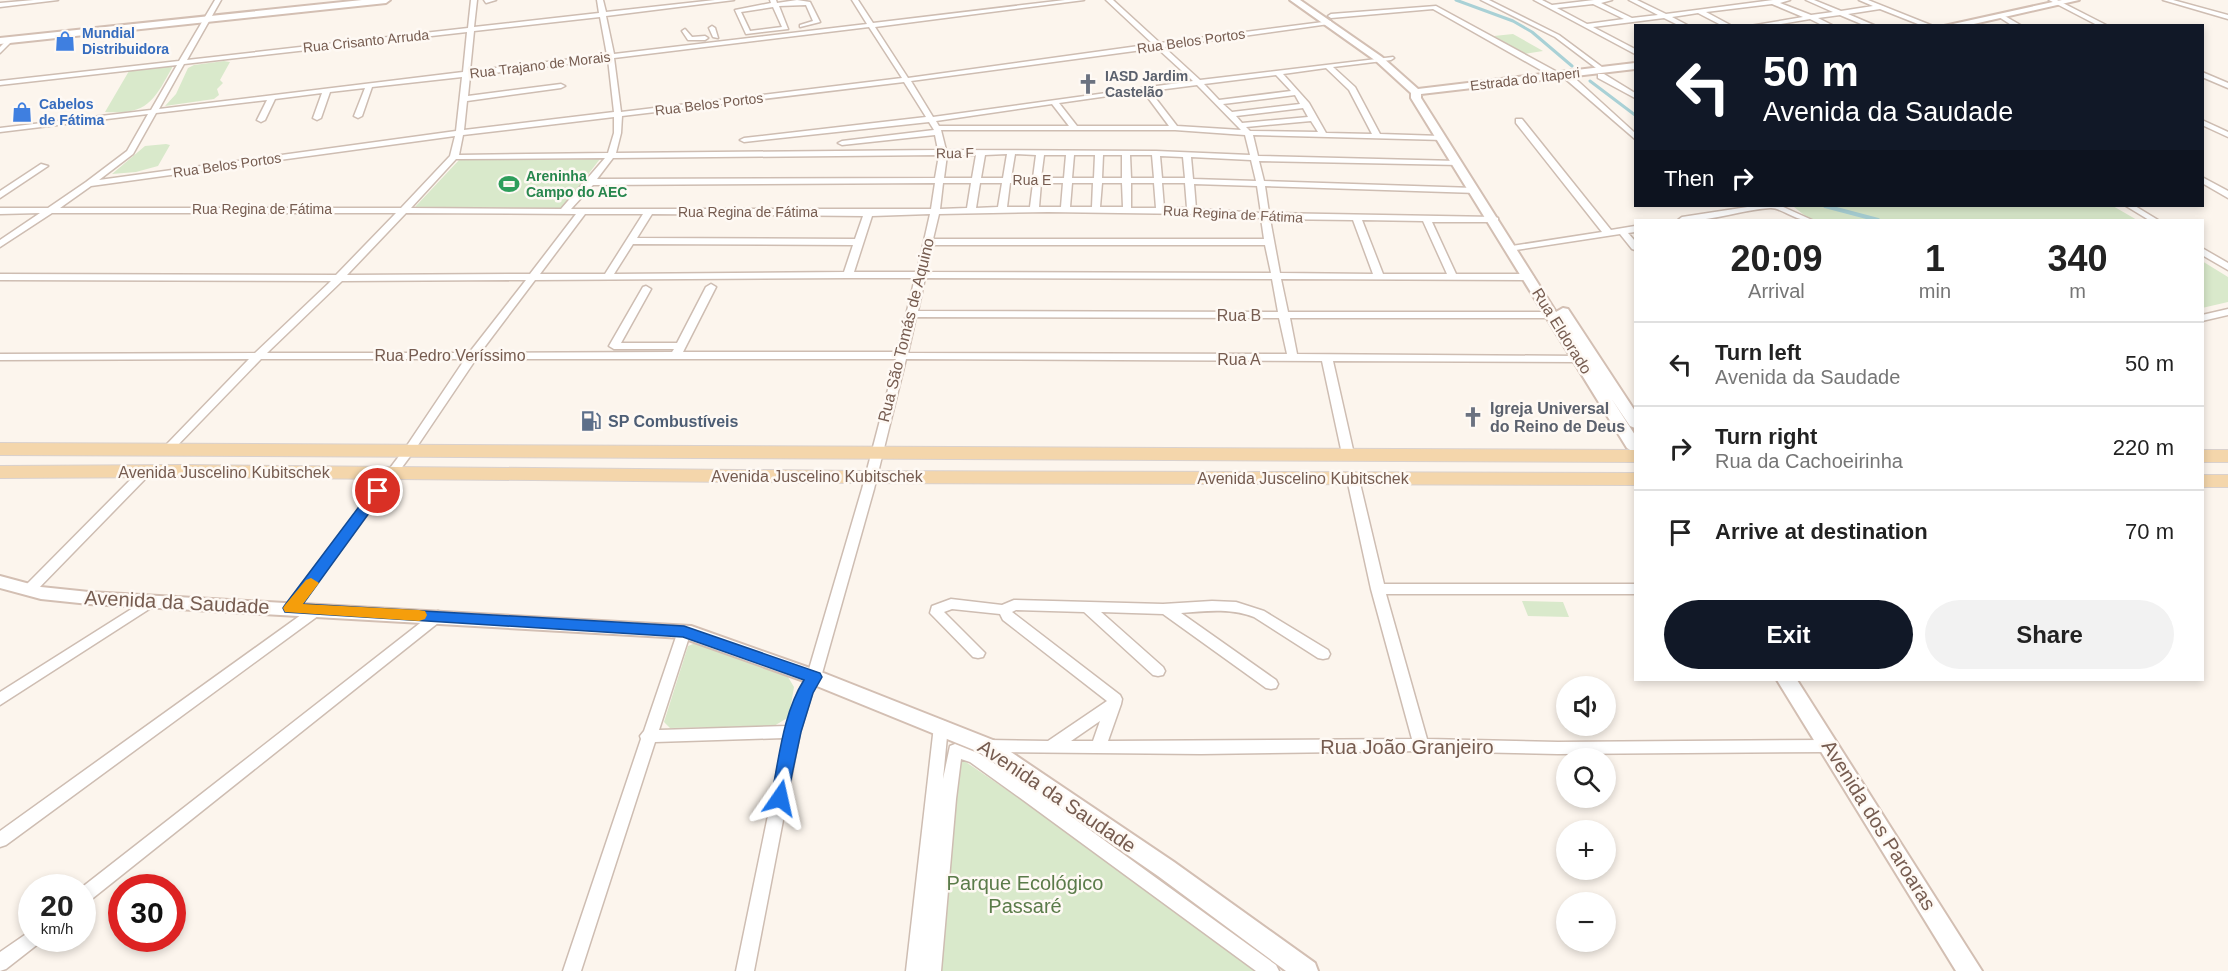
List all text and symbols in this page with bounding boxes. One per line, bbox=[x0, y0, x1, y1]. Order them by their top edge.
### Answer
place label: Mundial Distribuidora bbox=[82, 25, 169, 57]
street label: Rua Belos Portos bbox=[1136, 25, 1246, 57]
street label: Rua Crisanto Arruda bbox=[302, 26, 430, 56]
shop icon: Mundial Distribuidora bbox=[53, 29, 77, 53]
street label: Rua Trajano de Morais bbox=[469, 48, 611, 82]
icon: left bbox=[1664, 48, 1742, 126]
text: 50 m bbox=[1763, 48, 1859, 95]
street label: Estrada do Itaperi bbox=[1469, 64, 1581, 94]
place label: IASD Jardim Castelão bbox=[1105, 68, 1188, 100]
church icon: IASD Jardim Castelão bbox=[1076, 72, 1100, 96]
street label: Rua Belos Portos bbox=[654, 89, 764, 119]
place label: Cabelos de Fátima bbox=[39, 96, 105, 128]
text: Avenida da Saudade bbox=[1763, 97, 2013, 127]
shop icon: Cabelos de Fátima bbox=[10, 100, 34, 124]
street label: Rua F bbox=[936, 145, 974, 161]
street label: Rua Belos Portos bbox=[172, 149, 282, 181]
icon: right bbox=[1726, 162, 1759, 195]
text: Then bbox=[1664, 166, 1714, 191]
place label: Areninha Campo do AEC bbox=[526, 168, 627, 200]
sports icon: Areninha Campo do AEC bbox=[497, 172, 521, 196]
street label: Rua E bbox=[1013, 172, 1051, 188]
street label: Rua Regina de Fátima bbox=[192, 201, 332, 217]
street label: Rua Regina de Fátima bbox=[1163, 202, 1304, 226]
street label: Rua Regina de Fátima bbox=[678, 204, 818, 220]
street label: Rua São Tomás de Aquino bbox=[875, 236, 937, 424]
text: 20:09 bbox=[1730, 238, 1822, 279]
text: 1 bbox=[1925, 238, 1945, 279]
text: 340 bbox=[2047, 238, 2108, 279]
text: Arrival bbox=[1748, 280, 1805, 302]
text: min bbox=[1919, 280, 1951, 302]
text: m bbox=[2069, 280, 2086, 302]
street label: Rua Eldorado bbox=[1529, 285, 1595, 377]
street label: Rua B bbox=[1217, 307, 1261, 324]
text: Turn left bbox=[1715, 340, 1801, 365]
street label: Rua Pedro Veríssimo bbox=[374, 347, 526, 364]
icon: left bbox=[1664, 348, 1697, 381]
street label: Rua A bbox=[1217, 351, 1261, 368]
text: 50 m bbox=[2125, 351, 2174, 376]
text: Avenida da Saudade bbox=[1715, 366, 1900, 388]
place label: Igreja Universal do Reino de Deus bbox=[1490, 400, 1625, 435]
church icon: Igreja Universal do Reino de Deus bbox=[1461, 405, 1485, 429]
fuel station icon: SP Combustíveis bbox=[579, 409, 603, 433]
place label: SP Combustíveis bbox=[608, 413, 739, 430]
text: Turn right bbox=[1715, 424, 1817, 449]
icon: right bbox=[1664, 432, 1697, 465]
text: 220 m bbox=[2113, 435, 2174, 460]
text: Rua da Cachoeirinha bbox=[1715, 450, 1903, 472]
street label: Avenida Juscelino Kubitschek bbox=[118, 464, 331, 481]
pin bbox=[352, 465, 403, 516]
street label: Avenida Juscelino Kubitschek bbox=[711, 468, 924, 485]
street label: Avenida Juscelino Kubitschek bbox=[1197, 470, 1410, 487]
icon: arrive bbox=[361, 474, 394, 507]
icon: arrive bbox=[1664, 516, 1697, 549]
text: Arrive at destination bbox=[1715, 519, 1928, 544]
text: 70 m bbox=[2125, 519, 2174, 544]
street label: Avenida da Saudade bbox=[84, 586, 270, 618]
button: Exit bbox=[1664, 600, 1913, 669]
button: Share bbox=[1925, 600, 2174, 669]
map controls bbox=[1556, 676, 1616, 952]
button: sound bbox=[1556, 676, 1616, 736]
street label: Avenida da Saudade bbox=[974, 735, 1140, 857]
street label: Rua João Granjeiro bbox=[1320, 736, 1494, 758]
street label: Avenida dos Paroaras bbox=[1818, 736, 1940, 914]
button: search bbox=[1556, 748, 1616, 808]
position arrow bbox=[748, 766, 812, 830]
button: + bbox=[1556, 820, 1616, 880]
park label: Parque Ecológico Passaré bbox=[947, 872, 1103, 917]
speed limit sign: 30 bbox=[108, 874, 186, 952]
text: 20 bbox=[40, 889, 74, 922]
button: − bbox=[1556, 892, 1616, 952]
text: km/h bbox=[41, 920, 73, 937]

